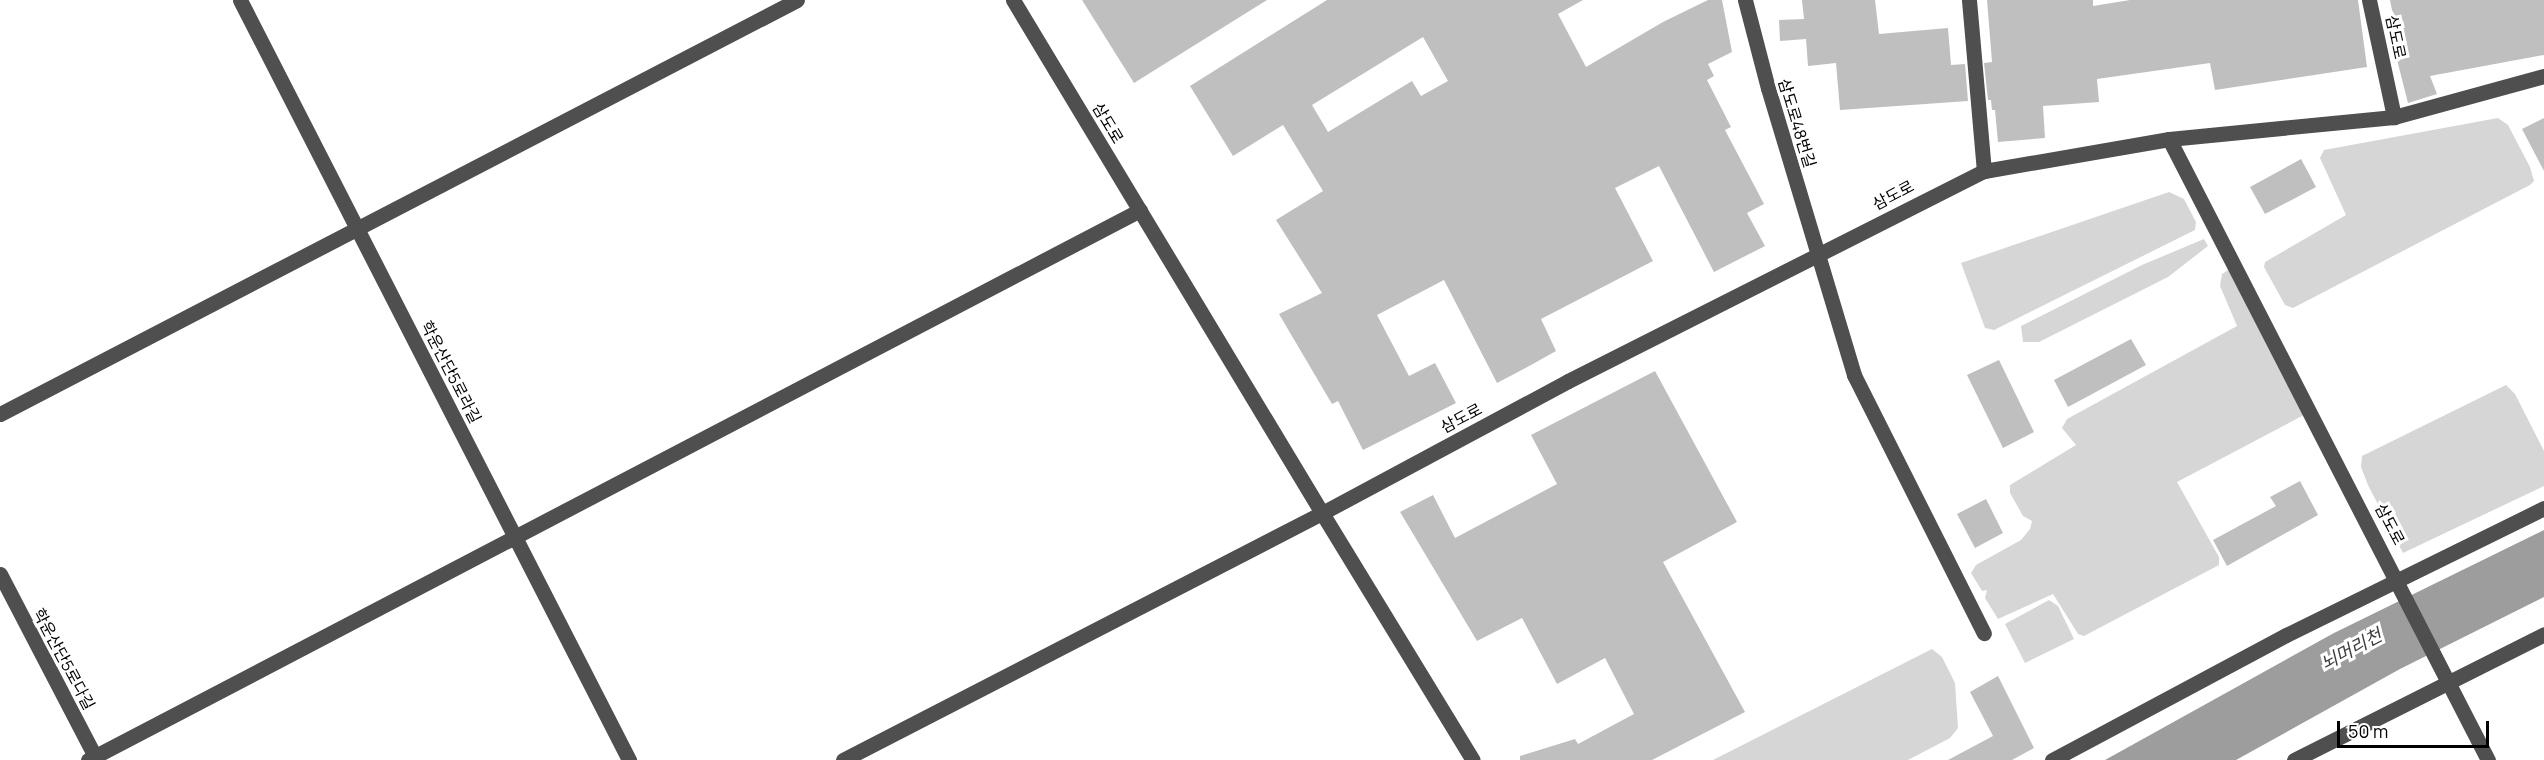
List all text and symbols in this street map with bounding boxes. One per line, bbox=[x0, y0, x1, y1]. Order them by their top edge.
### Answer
street label: 삼도로 bbox=[2382, 13, 2410, 61]
street label: 삼도로48번길 bbox=[1774, 76, 1820, 170]
street label: 삼도로 bbox=[1088, 99, 1128, 147]
street label: 삼도로 bbox=[1869, 176, 1917, 214]
street label: 학운산단5로라길 bbox=[417, 318, 485, 426]
street label: 삼도로 bbox=[1437, 399, 1485, 437]
street label: 삼도로 bbox=[2371, 500, 2409, 548]
street label: 학운산단5로다길 bbox=[29, 605, 99, 713]
water label: 뇌머리천 bbox=[2317, 624, 2385, 674]
scale bar bbox=[2340, 709, 2492, 747]
text: 50 m bbox=[2348, 719, 2388, 743]

